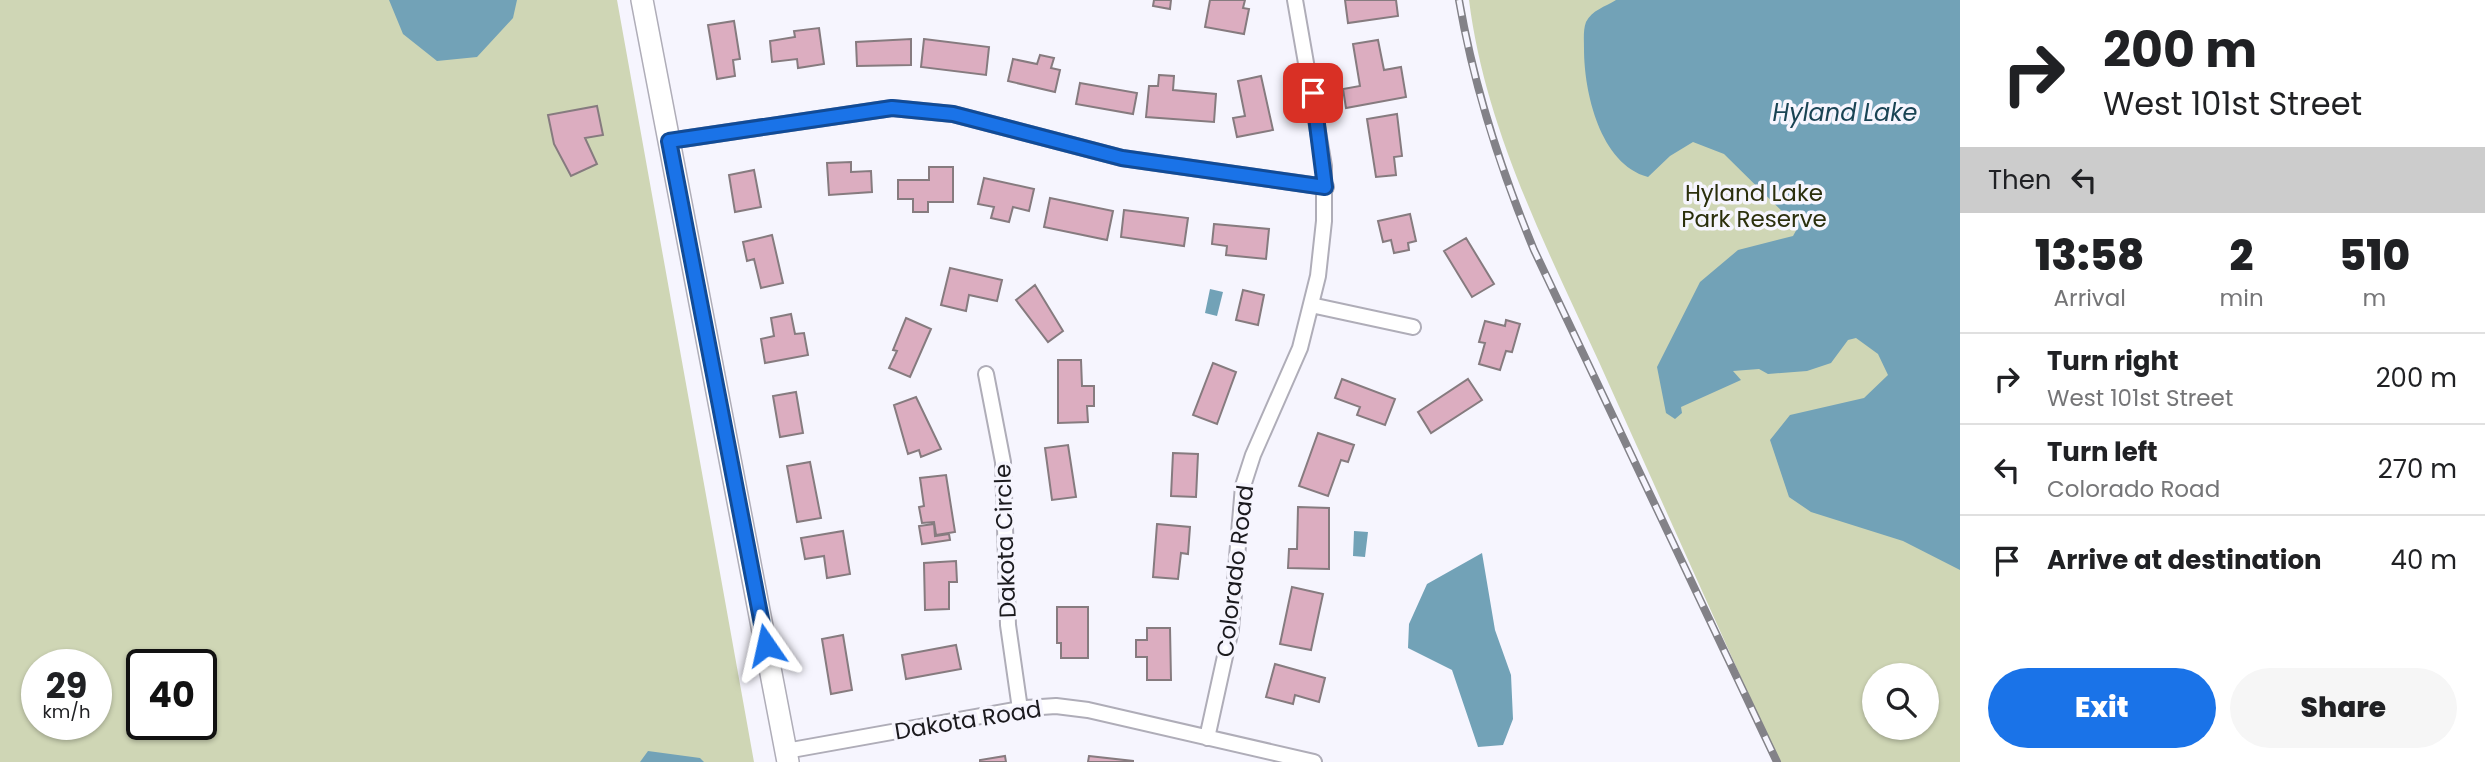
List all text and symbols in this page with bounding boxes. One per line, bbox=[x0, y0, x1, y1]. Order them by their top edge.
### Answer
text: 200 m bbox=[2103, 16, 2257, 84]
icon: right bbox=[1988, 28, 2079, 119]
pin bbox=[1283, 63, 1343, 123]
icon: arrive bbox=[1294, 74, 1332, 112]
text: West 101st Street bbox=[2103, 81, 2362, 126]
water label: Hyland Lake bbox=[1773, 96, 1918, 129]
icon: left bbox=[2065, 161, 2103, 199]
text: Then bbox=[1988, 162, 2051, 198]
park label: Hyland Lake Park Reserve bbox=[1681, 177, 1827, 235]
text: 13:58 bbox=[2035, 226, 2145, 285]
text: 2 bbox=[2230, 226, 2254, 285]
text: 510 bbox=[2339, 226, 2410, 285]
text: Arrival bbox=[2054, 282, 2126, 314]
text: min bbox=[2220, 282, 2264, 314]
text: m bbox=[2362, 282, 2386, 314]
text: Turn right bbox=[2047, 343, 2179, 379]
icon: right bbox=[1988, 360, 2026, 398]
text: 200 m bbox=[2376, 360, 2457, 396]
text: West 101st Street bbox=[2047, 382, 2233, 414]
text: Turn left bbox=[2047, 434, 2158, 470]
icon: left bbox=[1988, 451, 2026, 489]
text: 270 m bbox=[2378, 451, 2457, 487]
street label: Dakota Circle bbox=[986, 463, 1024, 619]
text: Colorado Road bbox=[2047, 473, 2220, 505]
street label: Colorado Road bbox=[1209, 483, 1261, 659]
icon: arrive bbox=[1988, 542, 2026, 580]
text: Arrive at destination bbox=[2047, 542, 2322, 578]
text: 40 m bbox=[2391, 542, 2457, 578]
position arrow bbox=[729, 608, 803, 682]
speed limit sign: 40 bbox=[126, 649, 217, 740]
text: 29 bbox=[46, 661, 87, 710]
map controls bbox=[1862, 663, 1939, 740]
button: search bbox=[1862, 663, 1939, 740]
button: Exit bbox=[1988, 668, 2216, 748]
button: Share bbox=[2230, 668, 2457, 748]
street label: Dakota Road bbox=[892, 693, 1044, 747]
text: km/h bbox=[43, 699, 90, 724]

